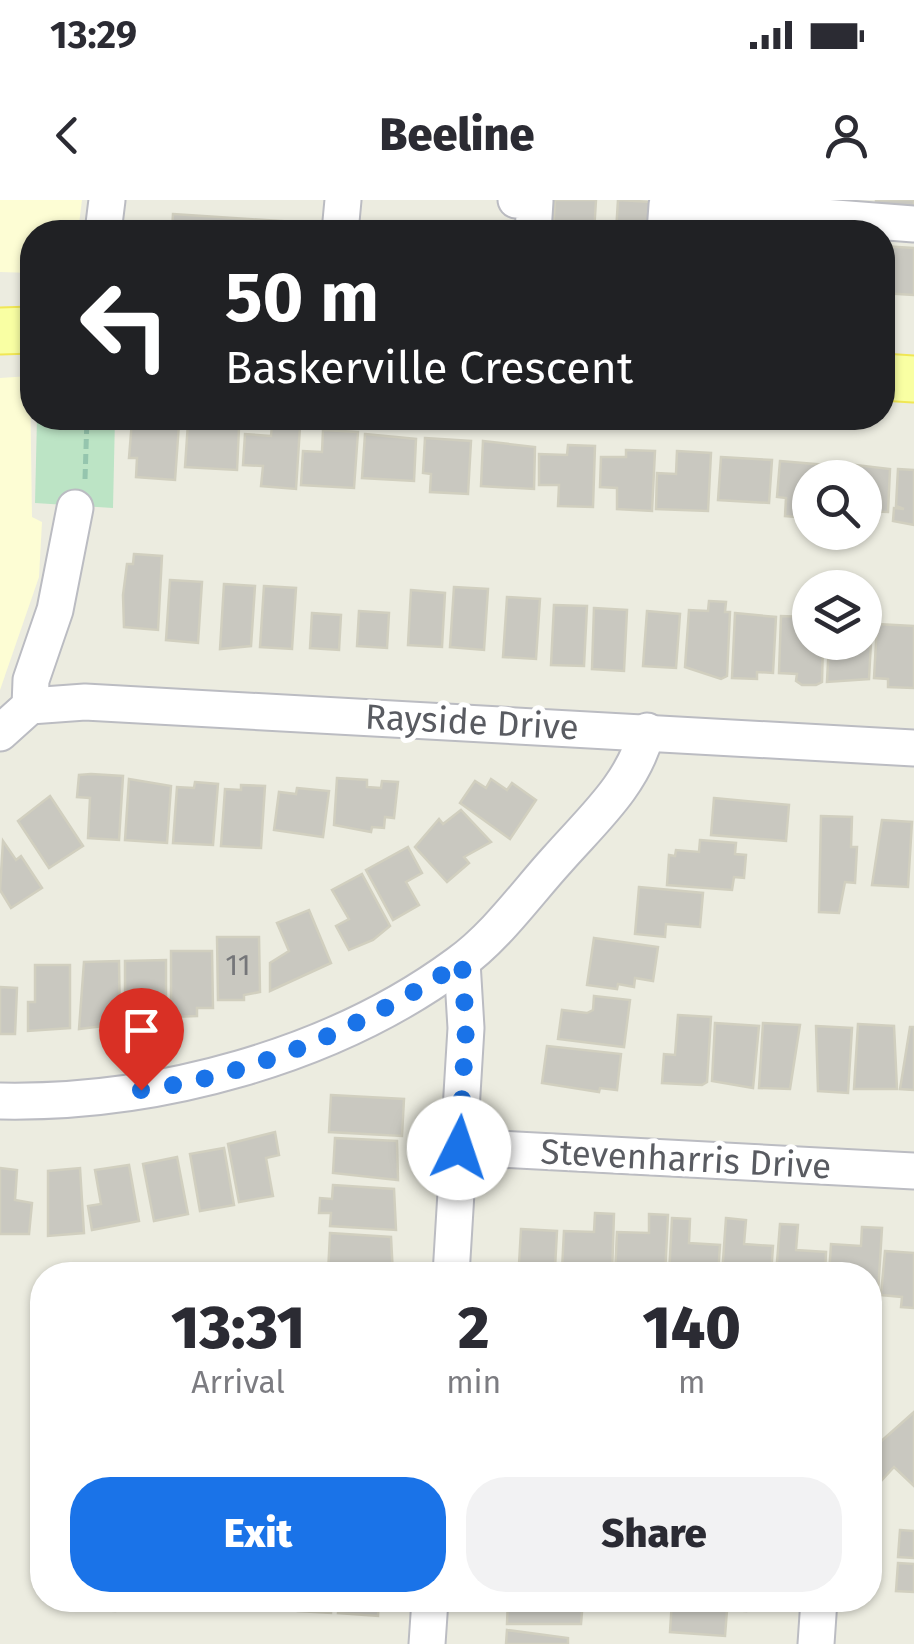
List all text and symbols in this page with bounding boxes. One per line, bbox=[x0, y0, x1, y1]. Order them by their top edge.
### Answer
text: 13:29 bbox=[50, 12, 137, 58]
icon: back bbox=[40, 108, 95, 163]
text: Beeline bbox=[380, 108, 534, 162]
icon: person bbox=[819, 108, 874, 163]
text: 50 m bbox=[225, 256, 379, 340]
icon: left bbox=[60, 260, 190, 390]
text: Baskerville Crescent bbox=[225, 341, 633, 395]
map controls bbox=[792, 460, 882, 660]
button: search bbox=[792, 460, 882, 550]
button: layers bbox=[792, 570, 882, 660]
street label: Rayside Drive bbox=[364, 695, 580, 749]
house number: 11 bbox=[225, 947, 251, 983]
pin bbox=[99, 988, 184, 1091]
icon: arrive bbox=[114, 1003, 169, 1058]
position arrow bbox=[407, 1096, 511, 1200]
street label: Stevenharris Drive bbox=[540, 1130, 832, 1188]
text: 13:31 bbox=[171, 1292, 305, 1364]
text: 2 bbox=[458, 1292, 489, 1364]
text: 140 bbox=[642, 1292, 741, 1364]
text: Arrival bbox=[191, 1363, 285, 1401]
text: min bbox=[446, 1363, 501, 1401]
text: m bbox=[678, 1363, 705, 1401]
button: Exit bbox=[70, 1477, 446, 1592]
button: Share bbox=[466, 1477, 842, 1592]

